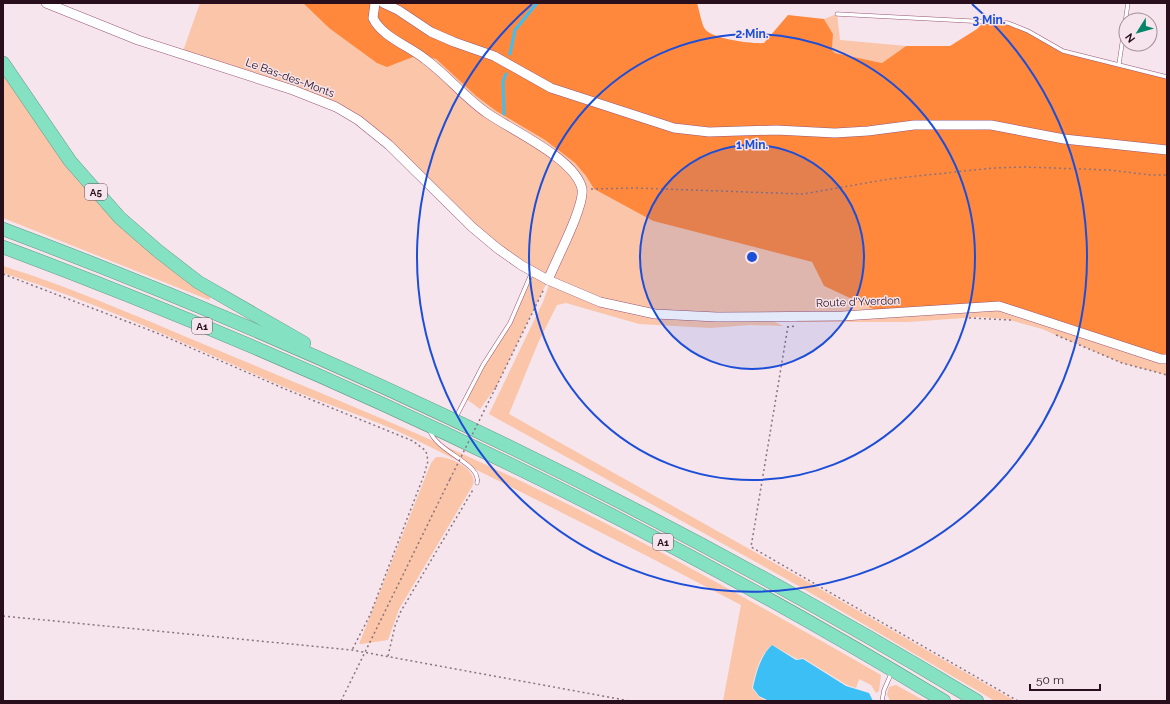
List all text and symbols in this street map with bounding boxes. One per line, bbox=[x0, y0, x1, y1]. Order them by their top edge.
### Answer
north arrow bbox=[1118, 12, 1158, 52]
text: 3 Min. bbox=[973, 13, 1006, 27]
text: 2 Min. bbox=[735, 27, 769, 41]
text: N bbox=[1123, 30, 1138, 45]
street label: Le Bas-des-Monts bbox=[244, 56, 336, 100]
text: 1 Min. bbox=[736, 138, 768, 152]
road number: A5 bbox=[85, 184, 107, 200]
centre of rings bbox=[745, 250, 759, 264]
street label: Route d'Yverdon bbox=[816, 294, 900, 310]
road number: A1 bbox=[192, 318, 212, 334]
road number: A1 bbox=[653, 534, 673, 550]
scale bar bbox=[1030, 666, 1100, 692]
text: 50 m bbox=[1036, 673, 1064, 687]

